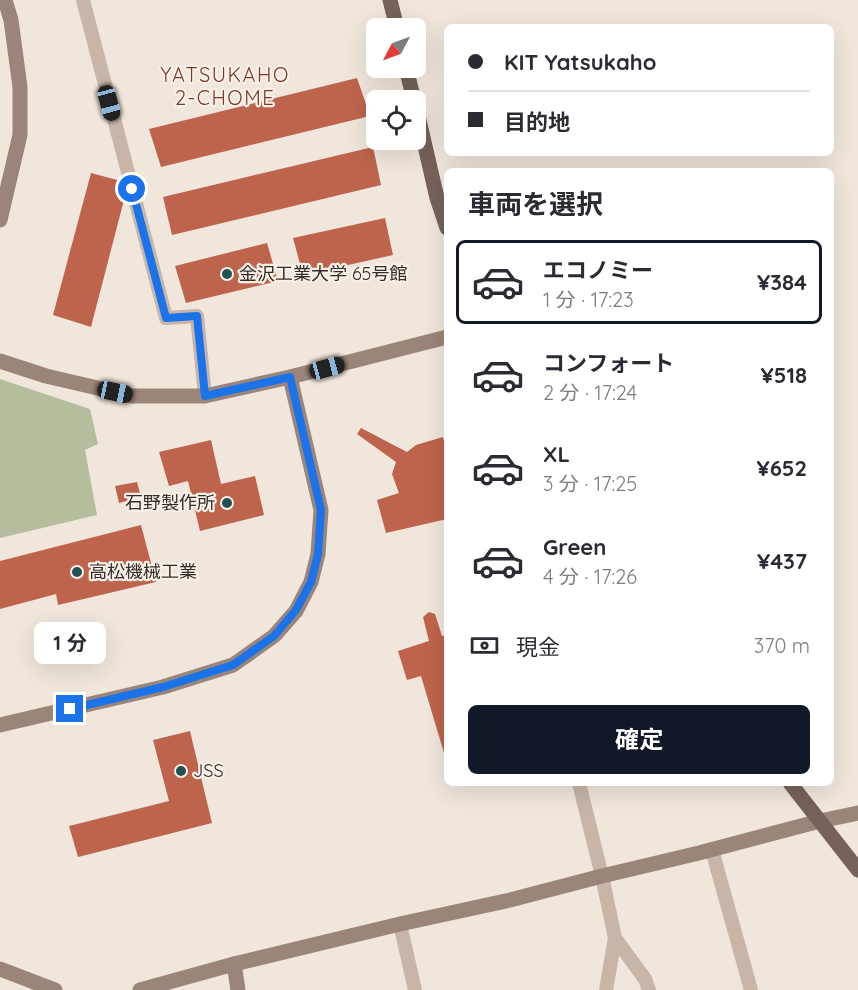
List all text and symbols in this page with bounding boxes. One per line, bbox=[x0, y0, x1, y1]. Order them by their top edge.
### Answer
north arrow bbox=[366, 18, 426, 78]
map controls bbox=[366, 18, 426, 150]
text: KIT Yatsukaho bbox=[504, 48, 656, 76]
district label: YATSUKAHO 2-CHOME bbox=[160, 62, 290, 110]
car bbox=[96, 83, 122, 123]
button: locate bbox=[366, 90, 426, 150]
text: 目的地 bbox=[504, 108, 570, 136]
route start bbox=[118, 175, 145, 202]
text: 車両を選択 bbox=[468, 187, 603, 221]
icon: car bbox=[471, 255, 525, 309]
text: エコノミー bbox=[543, 256, 653, 284]
place label: 金沢工業大学 65号館 bbox=[239, 262, 407, 285]
marker: 金沢工業大学 65号館 bbox=[220, 267, 234, 281]
text: ¥384 bbox=[757, 268, 807, 296]
text: 1 分 · 17:23 bbox=[543, 287, 634, 312]
icon: car bbox=[471, 348, 525, 402]
text: コンフォート bbox=[543, 349, 674, 377]
car bbox=[307, 355, 347, 381]
text: ¥518 bbox=[761, 361, 807, 389]
car bbox=[96, 379, 134, 405]
text: 2 分 · 17:24 bbox=[543, 380, 637, 405]
text: XL bbox=[543, 440, 570, 468]
icon: car bbox=[471, 441, 525, 495]
text: ¥652 bbox=[757, 454, 807, 482]
text: 3 分 · 17:25 bbox=[543, 471, 637, 496]
place label: 石野製作所 bbox=[125, 491, 215, 514]
marker: 石野製作所 bbox=[220, 496, 234, 510]
text: Green bbox=[543, 533, 606, 561]
icon: car bbox=[471, 534, 525, 588]
text: ¥437 bbox=[757, 547, 807, 575]
place label: 高松機械工業 bbox=[89, 560, 197, 583]
text: 4 分 · 17:26 bbox=[543, 564, 637, 589]
marker: 高松機械工業 bbox=[70, 565, 84, 579]
callout: 1 分 bbox=[34, 622, 106, 664]
icon: cash bbox=[468, 629, 501, 662]
text: 1 分 bbox=[53, 630, 87, 655]
text: 現金 bbox=[516, 633, 560, 661]
text: 370 m bbox=[754, 633, 810, 658]
route end bbox=[56, 695, 83, 722]
button: 確定 bbox=[468, 705, 810, 774]
place label: JSS bbox=[193, 759, 224, 782]
marker: JSS bbox=[174, 764, 188, 778]

